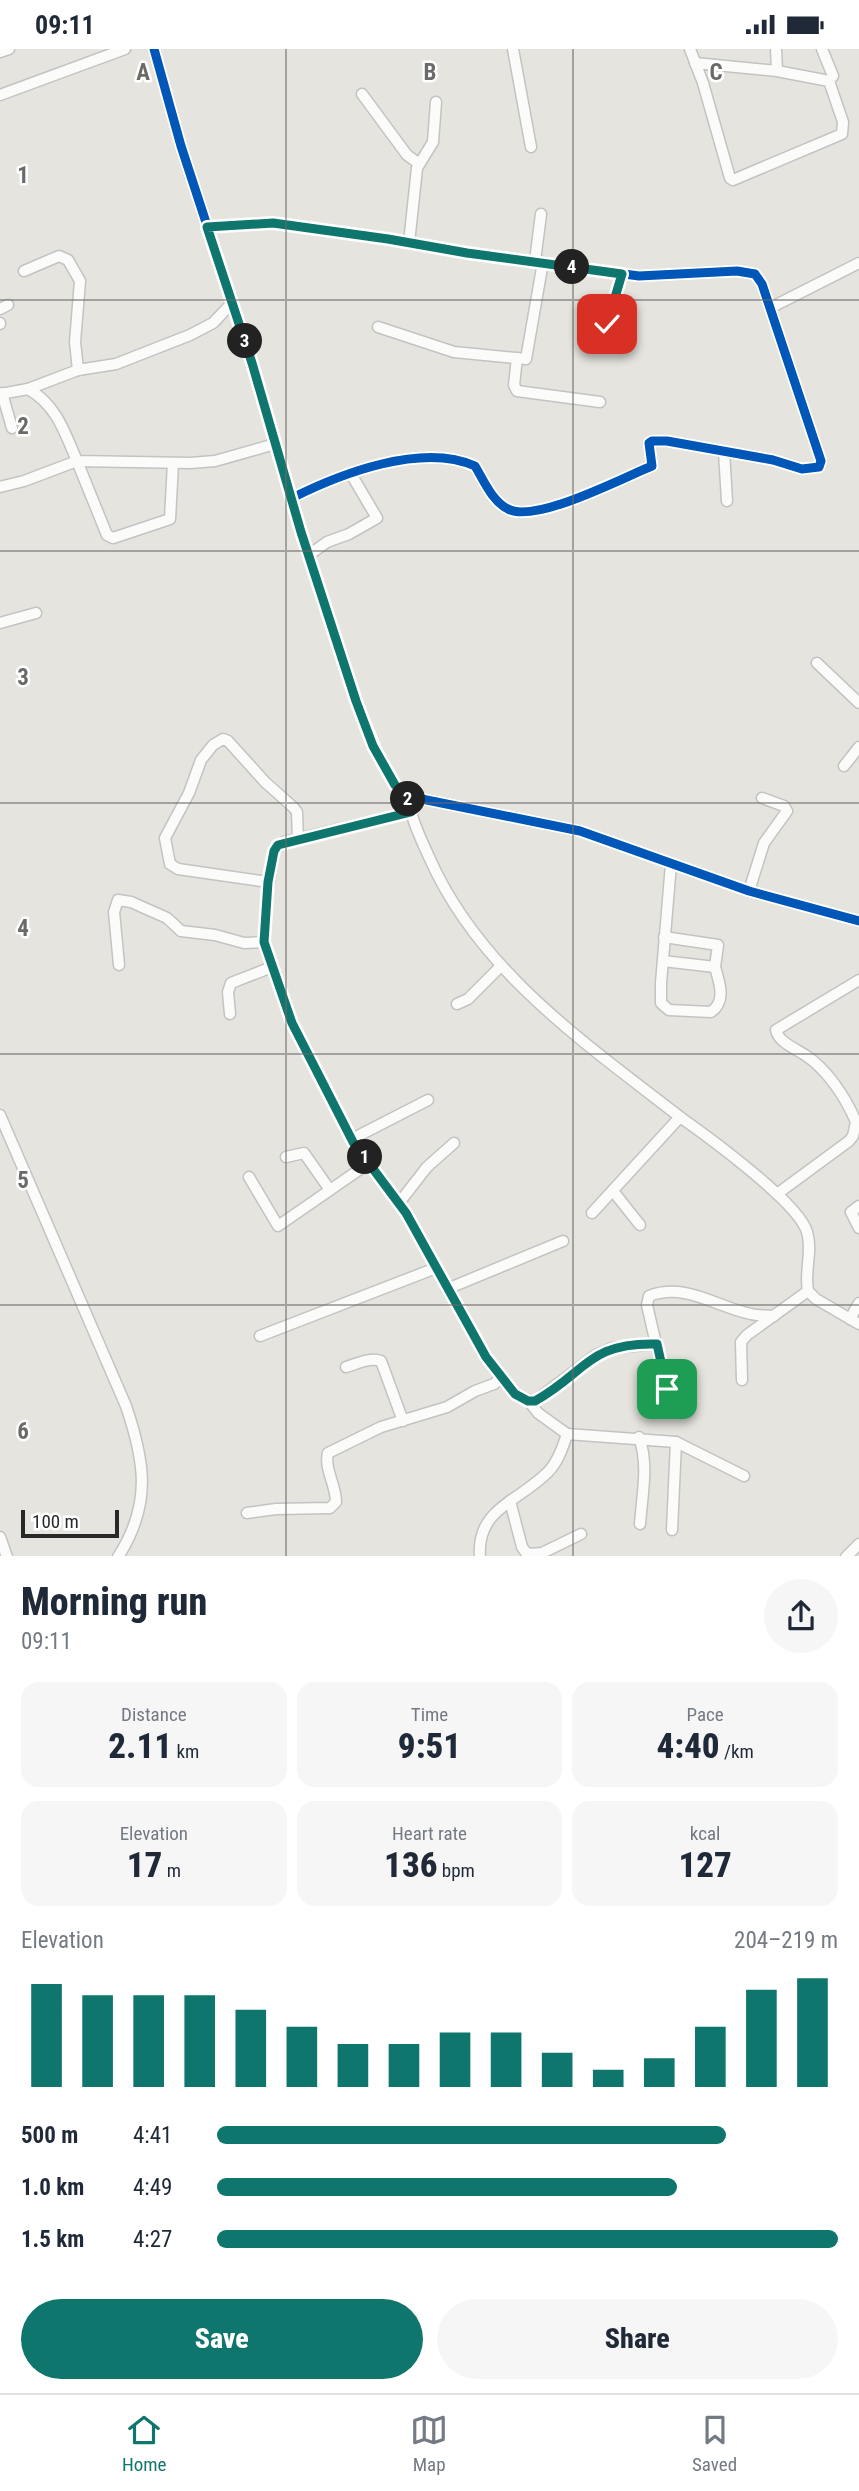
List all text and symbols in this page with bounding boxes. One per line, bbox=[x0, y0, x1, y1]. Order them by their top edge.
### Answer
text: 09:11 bbox=[35, 10, 95, 40]
text: A bbox=[136, 59, 150, 86]
text: B bbox=[424, 59, 436, 86]
text: C bbox=[709, 59, 723, 86]
text: 1 bbox=[17, 162, 29, 189]
pin: 4 bbox=[554, 249, 590, 284]
text: 4 bbox=[567, 255, 576, 278]
pin bbox=[577, 294, 637, 354]
icon: check bbox=[588, 305, 626, 343]
pin: 3 bbox=[228, 323, 262, 359]
text: 3 bbox=[240, 329, 249, 352]
text: 2 bbox=[17, 413, 29, 440]
text: 3 bbox=[17, 664, 29, 691]
pin: 2 bbox=[390, 781, 426, 817]
text: 2 bbox=[403, 787, 412, 810]
text: 4 bbox=[17, 915, 29, 942]
pin: 1 bbox=[348, 1139, 382, 1175]
text: 1 bbox=[360, 1145, 369, 1168]
text: 5 bbox=[17, 1167, 29, 1194]
pin bbox=[637, 1359, 697, 1419]
icon: arrive bbox=[648, 1370, 686, 1408]
text: 6 bbox=[17, 1418, 29, 1445]
scale bar bbox=[21, 1507, 119, 1539]
text: 100 m bbox=[32, 1510, 79, 1533]
button: share bbox=[764, 1579, 838, 1653]
text: Morning run bbox=[21, 1580, 207, 1624]
text: 09:11 bbox=[21, 1628, 72, 1655]
text: Distance bbox=[121, 1703, 187, 1726]
text: Time bbox=[411, 1703, 448, 1726]
text: Pace bbox=[687, 1703, 724, 1726]
text: 2.11 bbox=[108, 1726, 172, 1767]
text: 9:51 bbox=[398, 1726, 461, 1767]
text: 4:40 bbox=[656, 1726, 720, 1767]
text: km bbox=[172, 1740, 199, 1763]
text: /km bbox=[720, 1740, 754, 1763]
text: Elevation bbox=[120, 1822, 188, 1845]
text: Heart rate bbox=[392, 1822, 467, 1845]
text: kcal bbox=[690, 1822, 720, 1845]
text: 17 bbox=[127, 1845, 162, 1886]
text: 136 bbox=[384, 1845, 437, 1886]
text: 127 bbox=[678, 1845, 732, 1886]
text: m bbox=[162, 1859, 181, 1882]
text: bpm bbox=[437, 1859, 475, 1882]
text: Elevation bbox=[21, 1927, 104, 1954]
text: 204–219 m bbox=[734, 1927, 838, 1954]
text: 500 m bbox=[21, 2122, 78, 2149]
text: 4:41 bbox=[133, 2122, 172, 2149]
text: 1.0 km bbox=[21, 2174, 84, 2201]
text: 4:49 bbox=[133, 2174, 172, 2201]
text: 1.5 km bbox=[21, 2226, 84, 2253]
text: 4:27 bbox=[133, 2226, 172, 2253]
button: Save bbox=[21, 2299, 423, 2379]
button: Share bbox=[437, 2299, 838, 2379]
tab: Home bbox=[122, 2411, 166, 2476]
tab: Map bbox=[410, 2411, 448, 2476]
tab: Saved bbox=[692, 2411, 737, 2476]

